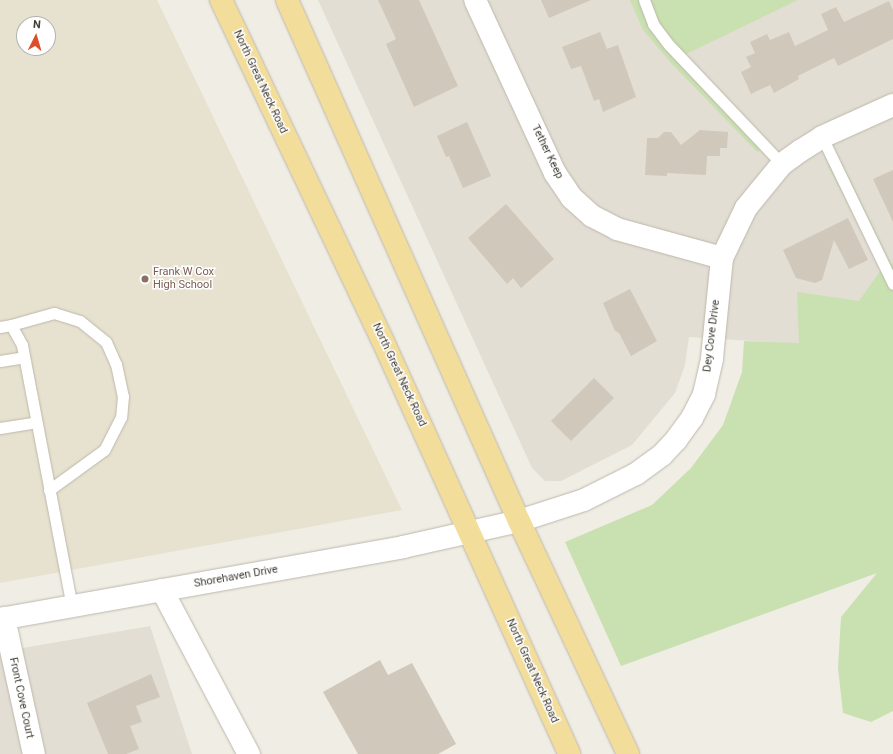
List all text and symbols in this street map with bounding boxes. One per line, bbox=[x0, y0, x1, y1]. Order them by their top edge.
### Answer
north arrow bbox=[16, 16, 56, 56]
text: N bbox=[33, 18, 41, 31]
street label: North Great Neck Road bbox=[230, 28, 290, 136]
street label: Tether Keep bbox=[528, 123, 566, 181]
place label: Frank W Cox High School bbox=[153, 266, 214, 292]
marker: Frank W Cox High School bbox=[140, 274, 150, 284]
street label: Dey Cove Drive bbox=[701, 299, 723, 373]
street label: North Great Neck Road bbox=[369, 321, 429, 429]
street label: Shorehaven Drive bbox=[193, 563, 279, 591]
street label: North Great Neck Road bbox=[503, 617, 561, 725]
street label: Front Cove Court bbox=[6, 656, 36, 740]

